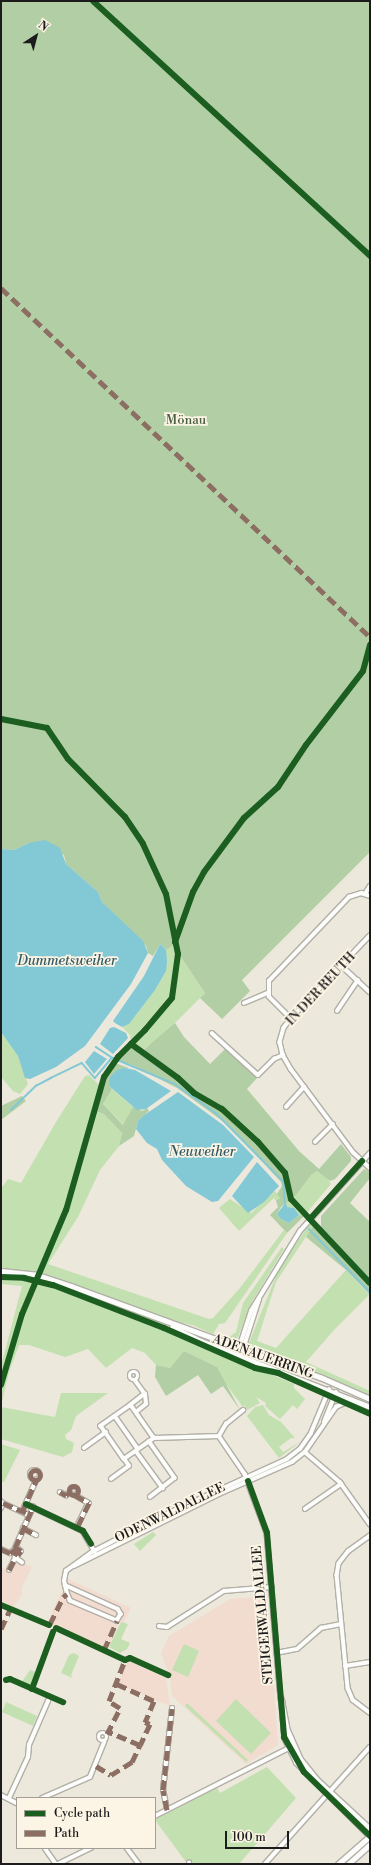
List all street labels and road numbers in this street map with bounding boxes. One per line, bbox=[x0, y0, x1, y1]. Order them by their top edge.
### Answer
street label: IN DER REUTH bbox=[283, 949, 359, 1029]
street label: ADENAUERRING bbox=[210, 1331, 316, 1383]
street label: ODENWALDALLEE bbox=[112, 1480, 228, 1546]
street label: STEIGERWALDALLEE bbox=[249, 1545, 277, 1685]

